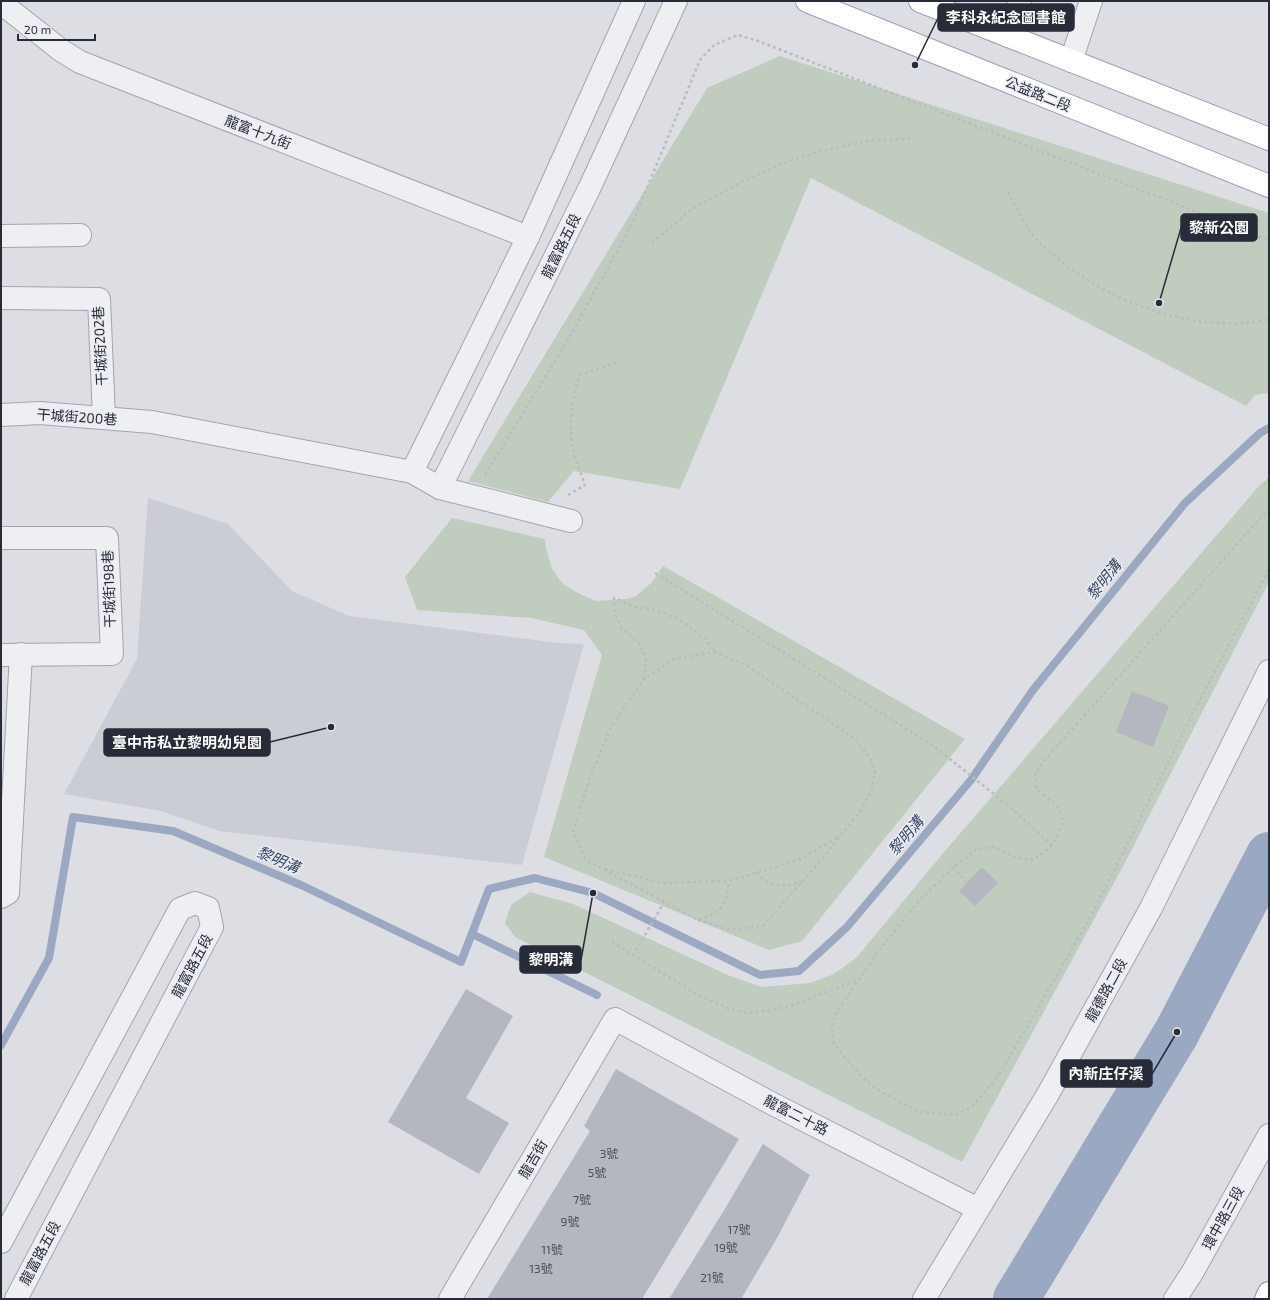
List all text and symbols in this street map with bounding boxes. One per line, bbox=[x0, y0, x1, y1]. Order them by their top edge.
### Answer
callout: 李科永紀念圖書館 bbox=[938, 4, 1074, 31]
text: 李科永紀念圖書館 bbox=[946, 8, 1066, 26]
scale bar bbox=[18, 16, 95, 42]
text: 20 m bbox=[24, 22, 51, 36]
street label: 公益路二段 bbox=[1003, 73, 1074, 115]
street label: 龍富十九街 bbox=[222, 111, 294, 152]
street label: 龍富路五段 bbox=[538, 211, 584, 281]
callout: 黎新公園 bbox=[1181, 214, 1257, 241]
text: 黎新公園 bbox=[1189, 218, 1249, 236]
street label: 干城街202巷 bbox=[89, 306, 110, 387]
street label: 干城街200巷 bbox=[36, 405, 118, 428]
street label: 干城街198巷 bbox=[99, 550, 118, 628]
water label: 黎明溝 bbox=[1082, 555, 1126, 603]
callout: 臺中市私立黎明幼兒園 bbox=[104, 729, 270, 756]
text: 臺中市私立黎明幼兒園 bbox=[112, 733, 262, 751]
water label: 黎明溝 bbox=[884, 811, 928, 858]
water label: 黎明溝 bbox=[254, 842, 304, 877]
street label: 龍富路五段 bbox=[168, 931, 215, 1001]
callout: 黎明溝 bbox=[520, 946, 581, 973]
text: 黎明溝 bbox=[528, 950, 574, 968]
street label: 龍德路二段 bbox=[1081, 955, 1130, 1024]
callout: 內新庄仔溪 bbox=[1061, 1060, 1152, 1087]
text: 內新庄仔溪 bbox=[1068, 1064, 1144, 1082]
street label: 龍富二十路 bbox=[761, 1091, 831, 1138]
street label: 龍吉街 bbox=[515, 1136, 550, 1181]
house number: 3號 bbox=[600, 1146, 618, 1160]
house number: 5號 bbox=[588, 1165, 606, 1179]
street label: 環中路三段 bbox=[1198, 1183, 1247, 1252]
house number: 7號 bbox=[573, 1192, 591, 1206]
house number: 9號 bbox=[561, 1214, 579, 1228]
street label: 龍富路五段 bbox=[16, 1218, 63, 1288]
house number: 17號 bbox=[728, 1222, 750, 1236]
house number: 19號 bbox=[714, 1240, 738, 1254]
house number: 11號 bbox=[541, 1242, 563, 1256]
house number: 13號 bbox=[529, 1261, 553, 1275]
house number: 21號 bbox=[700, 1270, 724, 1284]

